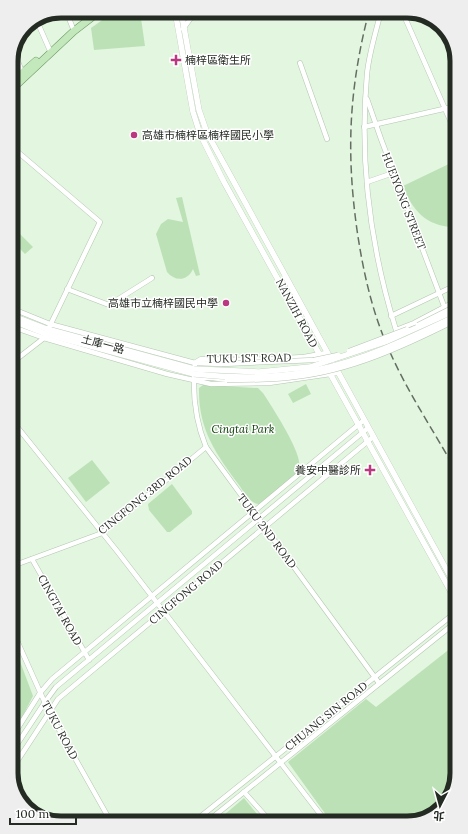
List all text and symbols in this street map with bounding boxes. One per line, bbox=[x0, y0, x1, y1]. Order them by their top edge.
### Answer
place label: 楠梓區衛生所 bbox=[185, 53, 251, 67]
marker: 楠梓區衛生所 bbox=[170, 54, 182, 66]
place label: 高雄市楠梓區楠梓國民小學 bbox=[142, 128, 274, 142]
marker: 高雄市楠梓區楠梓國民小學 bbox=[129, 130, 139, 140]
street label: HUEIYONG STREET bbox=[379, 150, 429, 252]
street label: NANZIH ROAD bbox=[273, 276, 321, 350]
place label: 高雄市立楠梓國民中學 bbox=[108, 296, 218, 310]
marker: 高雄市立楠梓國民中學 bbox=[221, 298, 231, 308]
street label: 土庫一路 bbox=[80, 332, 126, 356]
street label: TUKU 1ST ROAD bbox=[207, 350, 291, 366]
park label: Cingtai Park bbox=[211, 422, 275, 436]
street label: CINGFONG 3RD ROAD bbox=[95, 453, 195, 537]
place label: 養安中醫診所 bbox=[295, 463, 361, 477]
marker: 養安中醫診所 bbox=[364, 464, 376, 476]
street label: TUKU 2ND ROAD bbox=[234, 491, 300, 571]
street label: CINGFONG ROAD bbox=[146, 557, 226, 627]
street label: CINGTAI ROAD bbox=[35, 572, 85, 648]
street label: CHUANG SIN ROAD bbox=[282, 678, 370, 754]
street label: TUKU ROAD bbox=[39, 698, 81, 762]
north arrow bbox=[420, 786, 460, 826]
scale bar bbox=[10, 800, 76, 826]
text: 100 m bbox=[16, 806, 49, 821]
text: 北 bbox=[433, 808, 445, 823]

